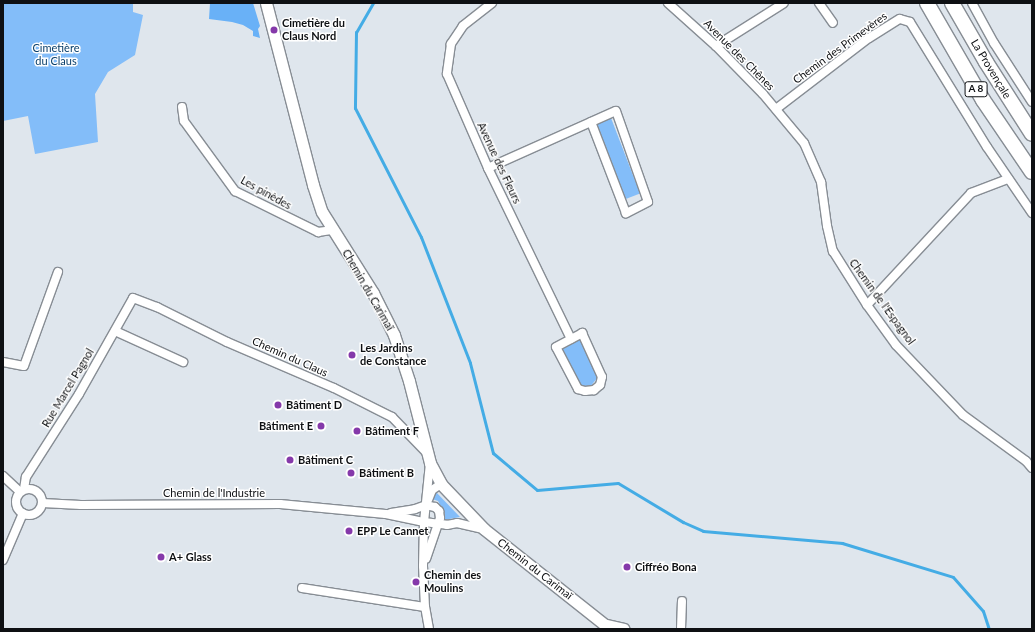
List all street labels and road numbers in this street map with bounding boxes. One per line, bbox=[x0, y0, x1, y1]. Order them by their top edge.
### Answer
street label: Chemin des Primevères bbox=[790, 9, 890, 87]
street label: Avenue des Chênes bbox=[701, 17, 777, 93]
street label: La Provençale bbox=[968, 37, 1014, 101]
road number: A 8 bbox=[964, 81, 988, 97]
street label: Avenue des Fleurs bbox=[474, 120, 524, 206]
street label: Les pinèdes bbox=[238, 174, 294, 212]
street label: Chemin du Carimaï bbox=[339, 247, 397, 333]
street label: Chemin de l'Espagnol bbox=[846, 256, 918, 348]
street label: Chemin du Claus bbox=[250, 334, 330, 380]
street label: Rue Marcel Pagnol bbox=[39, 346, 97, 430]
street label: Chemin de l'Industrie bbox=[163, 486, 265, 500]
street label: Chemin du Carimaï bbox=[495, 536, 575, 602]

